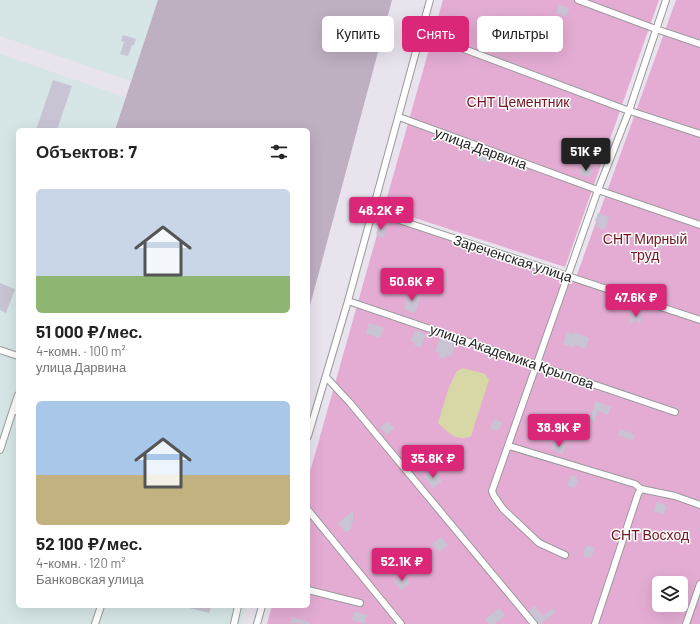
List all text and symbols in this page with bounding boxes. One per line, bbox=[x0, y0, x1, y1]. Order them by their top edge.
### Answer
chip: Купить bbox=[322, 16, 394, 52]
chip: Снять bbox=[402, 16, 469, 52]
chip: Фильтры bbox=[477, 16, 563, 52]
park label: СНТ Цементник bbox=[467, 93, 570, 110]
street label: улица Дарвина bbox=[432, 123, 530, 173]
pin: 51K ₽ bbox=[558, 138, 614, 172]
text: Объектов: 7 bbox=[36, 141, 137, 161]
icon: filters bbox=[268, 141, 290, 163]
text: 51K ₽ bbox=[570, 143, 602, 159]
pin: 48.2K ₽ bbox=[344, 197, 418, 231]
text: 48.2K ₽ bbox=[358, 202, 404, 218]
icon: home bbox=[127, 215, 199, 287]
park label: СНТ Мирный труд bbox=[603, 230, 687, 263]
street label: Зареченская улица bbox=[451, 231, 575, 285]
pin: 50.6K ₽ bbox=[375, 268, 449, 302]
text: 50.6K ₽ bbox=[390, 273, 434, 289]
pin: 47.6K ₽ bbox=[599, 284, 673, 318]
text: 47.6K ₽ bbox=[615, 289, 657, 305]
street label: улица Академика Крылова bbox=[428, 320, 596, 392]
text: 51 000 ₽/мес. bbox=[36, 321, 143, 341]
text: 4-комн. · 100 m² bbox=[36, 343, 126, 359]
text: улица Дарвина bbox=[36, 359, 126, 375]
pin: 38.9K ₽ bbox=[522, 414, 596, 448]
text: 38.9K ₽ bbox=[537, 419, 581, 435]
icon: home bbox=[127, 427, 199, 499]
pin: 35.8K ₽ bbox=[396, 445, 470, 479]
text: 35.8K ₽ bbox=[411, 450, 455, 466]
park label: СНТ Восход bbox=[611, 526, 689, 543]
text: 52 100 ₽/мес. bbox=[36, 533, 143, 553]
pin: 52.1K ₽ bbox=[365, 548, 439, 582]
text: 52.1K ₽ bbox=[381, 553, 423, 569]
text: 4-комн. · 120 m² bbox=[36, 555, 125, 571]
text: Банковская улица bbox=[36, 571, 144, 587]
map controls bbox=[652, 576, 688, 612]
button: layers bbox=[652, 576, 688, 612]

